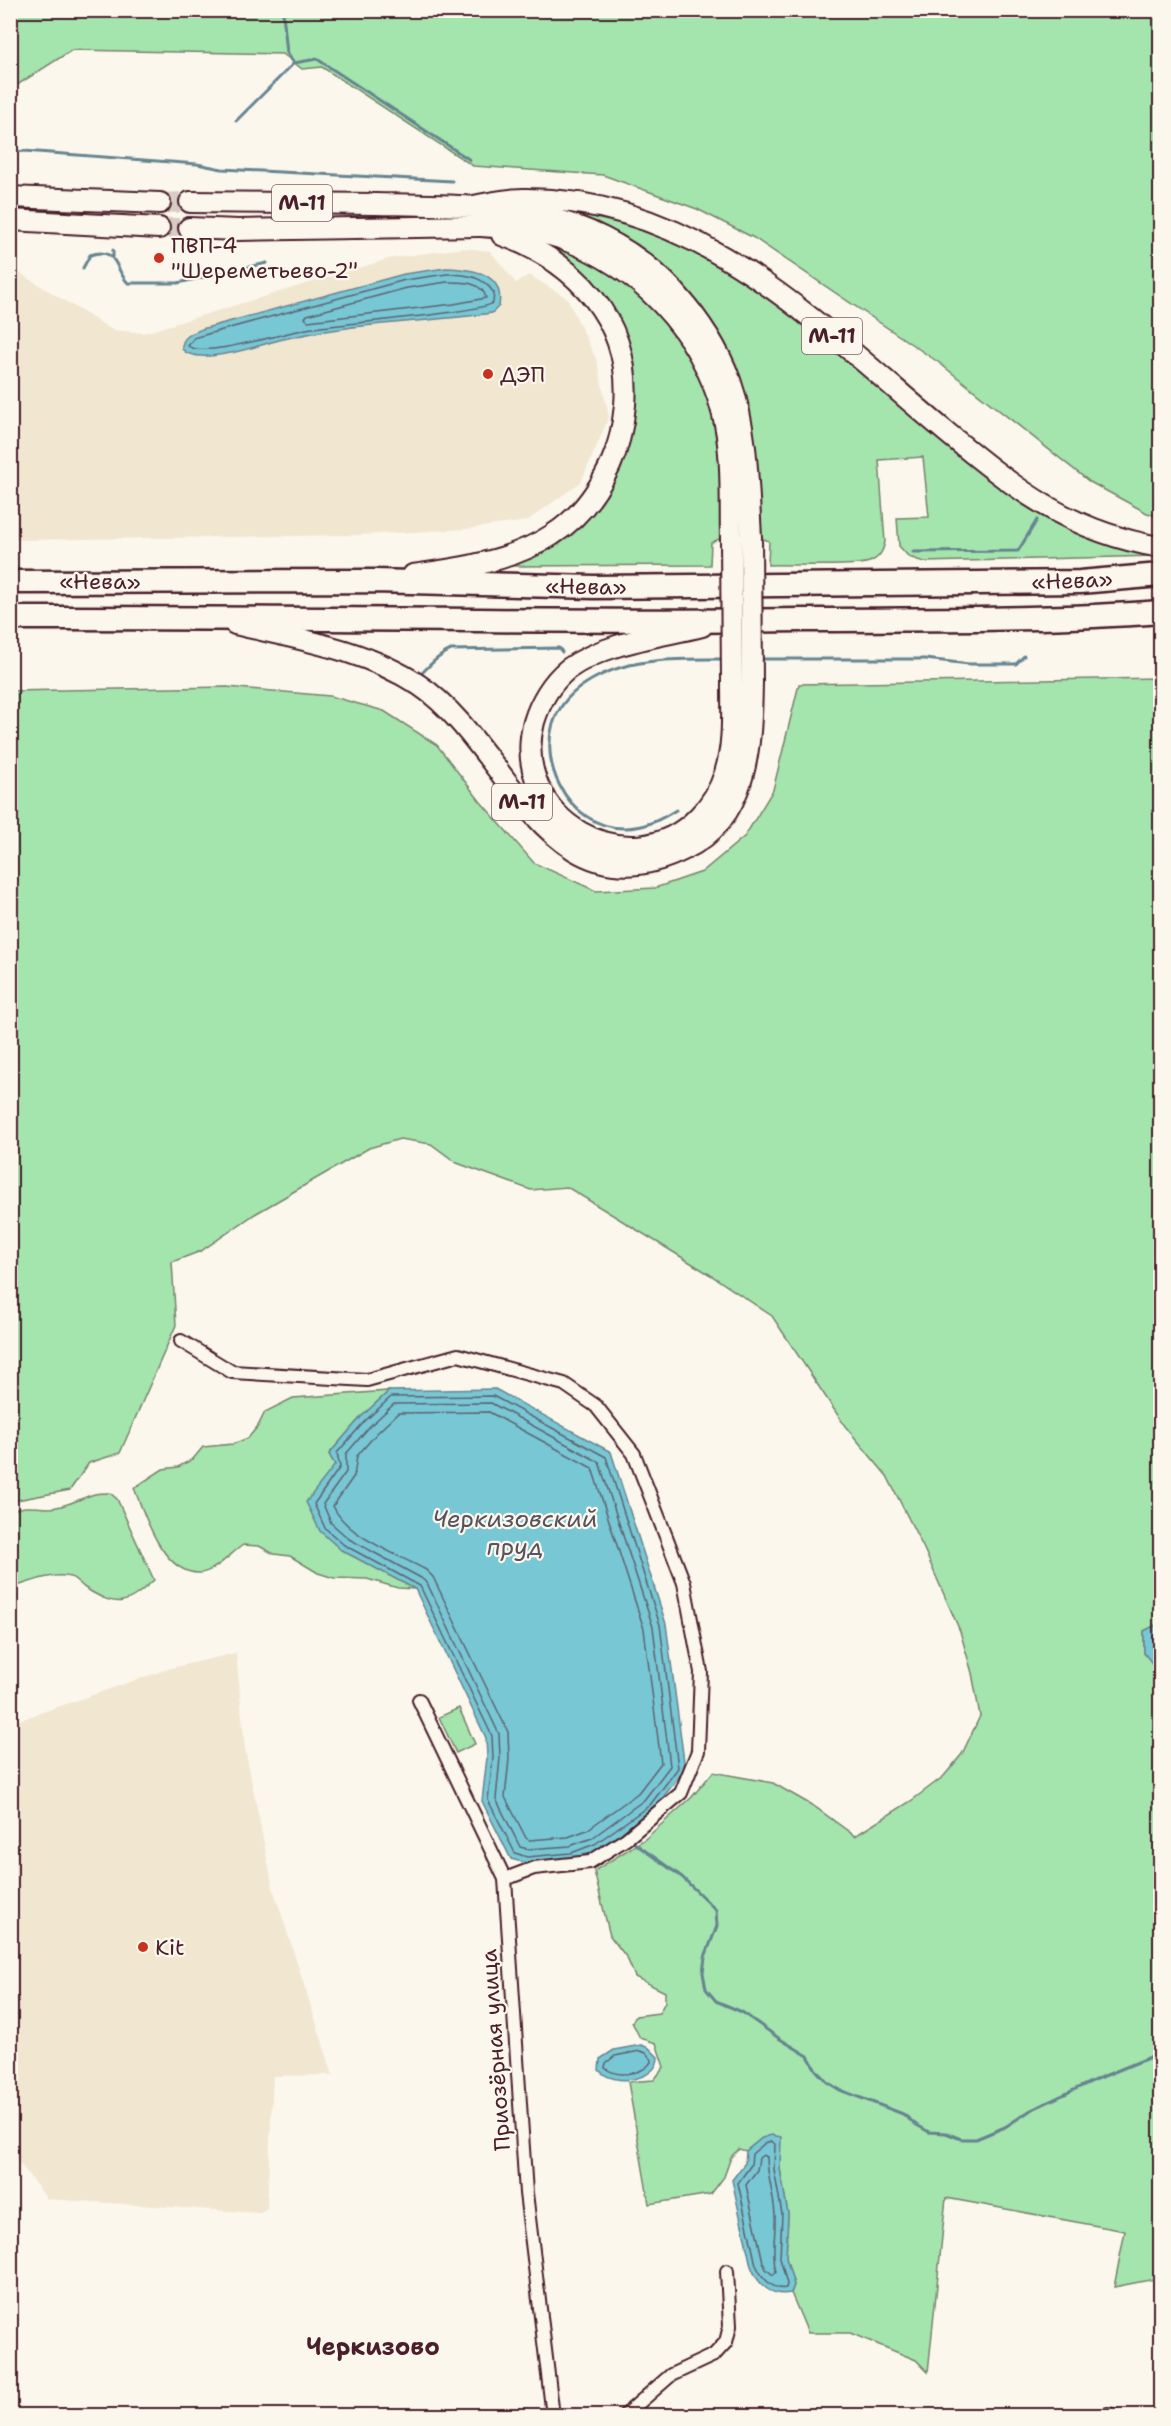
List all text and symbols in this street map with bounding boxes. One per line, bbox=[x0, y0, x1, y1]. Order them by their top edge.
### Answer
road number: М-11 bbox=[272, 185, 332, 221]
place label: ПВП-4 "Шереметьево-2" bbox=[171, 231, 358, 285]
marker: ПВП-4 "Шереметьево-2" bbox=[152, 251, 166, 265]
road number: М-11 bbox=[802, 318, 862, 354]
place label: ДЭП bbox=[500, 360, 545, 389]
marker: ДЭП bbox=[481, 367, 495, 381]
street label: «Нева» bbox=[1031, 565, 1113, 596]
street label: «Нева» bbox=[59, 567, 141, 596]
street label: «Нева» bbox=[545, 571, 627, 602]
road number: М-11 bbox=[492, 784, 552, 820]
water label: Черкизовский пруд bbox=[433, 1503, 598, 1563]
place label: Kit bbox=[155, 1933, 185, 1962]
marker: Kit bbox=[136, 1940, 150, 1954]
street label: Приозёрная улица bbox=[474, 1948, 517, 2152]
district label: Черкизово bbox=[306, 2331, 440, 2363]

